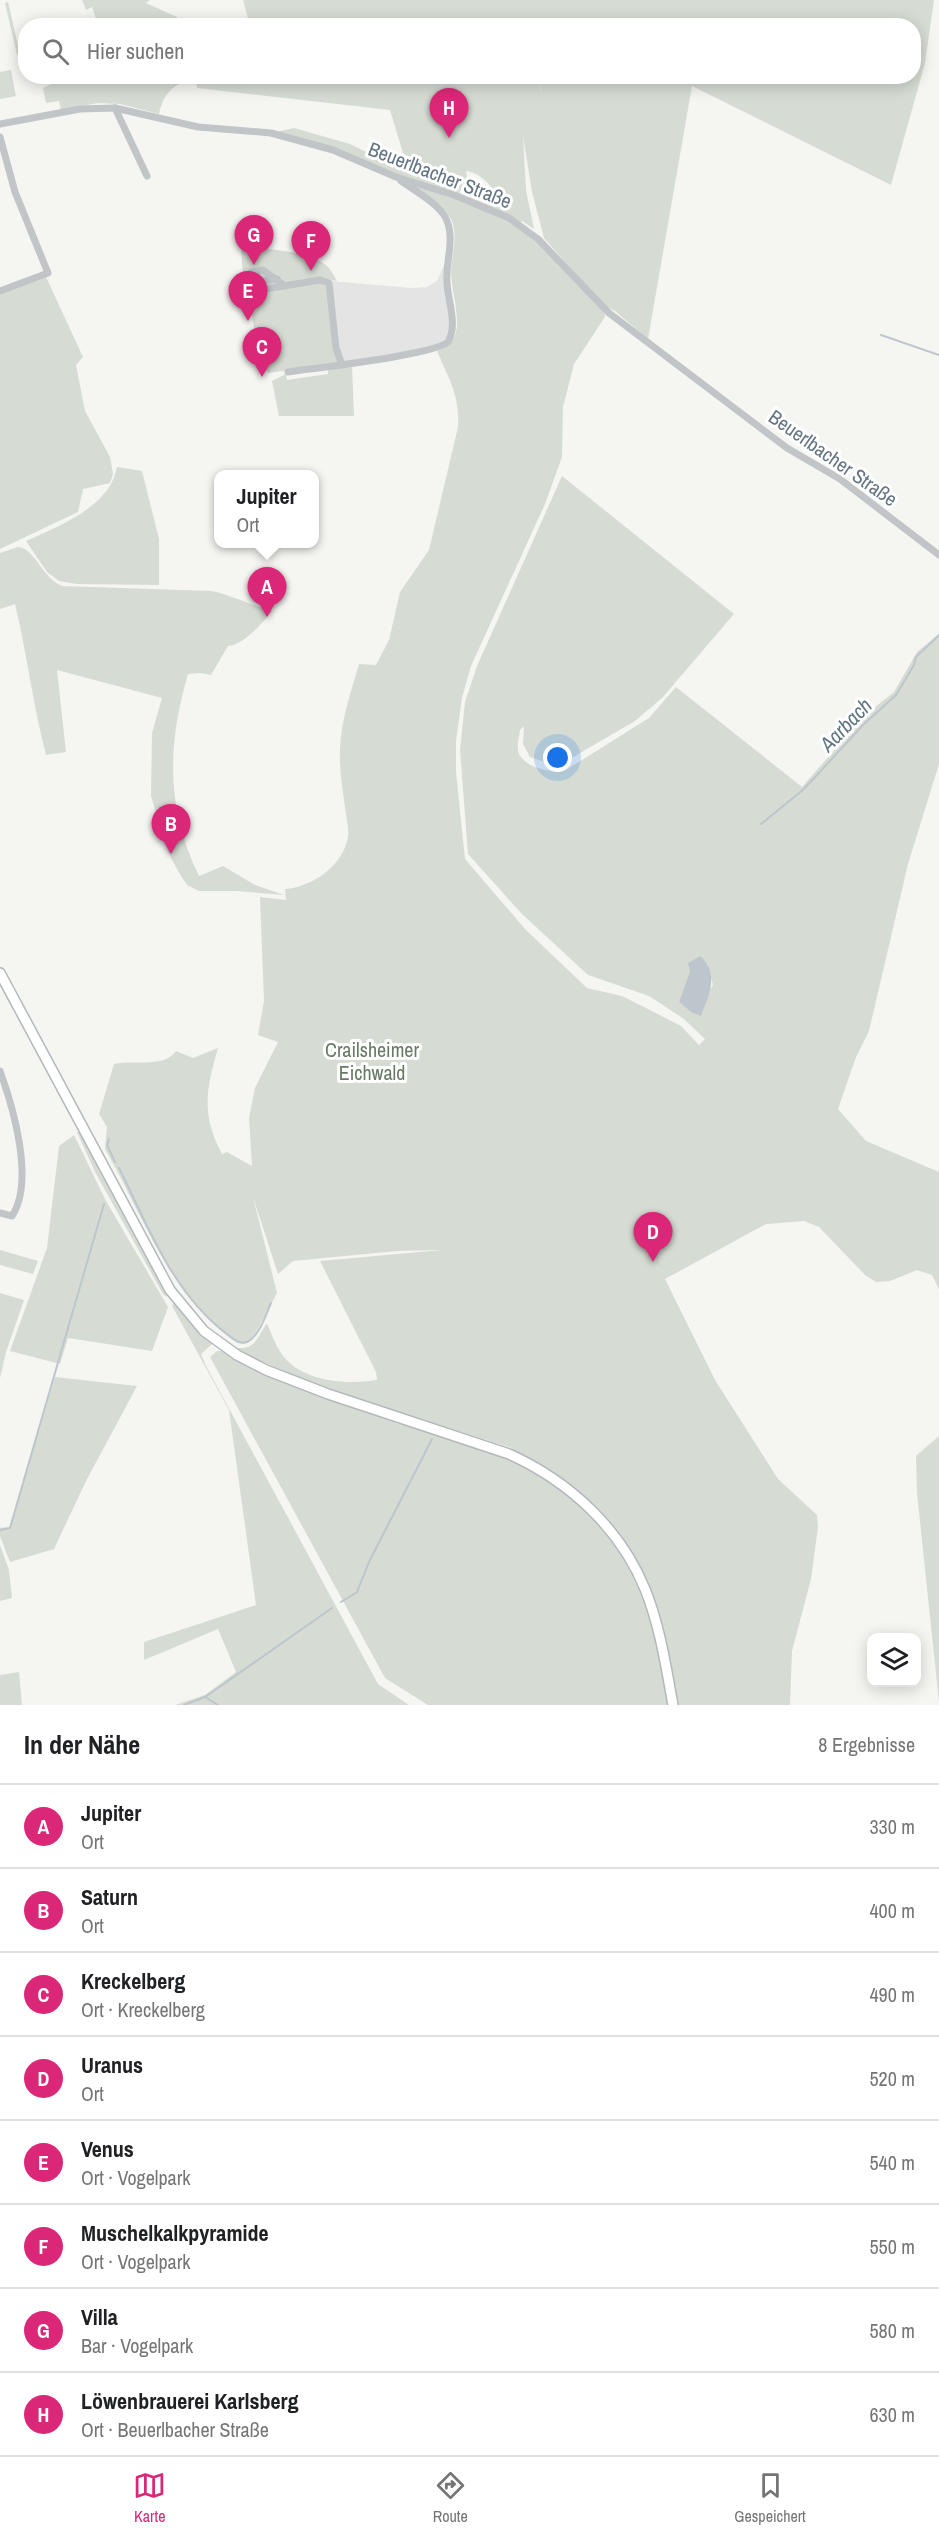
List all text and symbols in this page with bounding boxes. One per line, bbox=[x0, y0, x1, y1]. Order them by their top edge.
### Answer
search box bbox=[18, 18, 921, 84]
icon: search bbox=[39, 35, 72, 68]
text: Hier suchen bbox=[87, 36, 184, 66]
pin: H bbox=[430, 88, 468, 138]
street label: Beuerlbacher Straße bbox=[365, 135, 516, 214]
pin: G bbox=[234, 216, 274, 265]
pin: F bbox=[292, 222, 330, 271]
pin: E bbox=[228, 272, 268, 321]
pin: C bbox=[242, 328, 282, 377]
street label: Beuerlbacher Straße bbox=[764, 403, 903, 512]
popup bbox=[214, 470, 319, 548]
text: Jupiter bbox=[236, 481, 297, 511]
text: Ort bbox=[236, 511, 259, 538]
pin: A bbox=[248, 568, 286, 617]
water label: Aarbach bbox=[812, 692, 878, 759]
your location bbox=[543, 743, 572, 772]
pin: B bbox=[152, 804, 190, 854]
park label: Crailsheimer Eichwald bbox=[325, 1036, 419, 1086]
pin: D bbox=[634, 1212, 672, 1262]
map controls bbox=[867, 1633, 921, 1687]
button: layers bbox=[867, 1633, 921, 1687]
text: In der Nähe bbox=[24, 1727, 140, 1762]
text: 8 Ergebnisse bbox=[818, 1731, 915, 1758]
text: Jupiter bbox=[81, 1798, 141, 1828]
text: A bbox=[38, 1813, 49, 1840]
text: 330 m bbox=[869, 1813, 915, 1840]
text: Ort bbox=[81, 1828, 104, 1855]
text: Saturn bbox=[81, 1882, 138, 1912]
text: B bbox=[38, 1897, 49, 1924]
text: 400 m bbox=[869, 1897, 915, 1924]
text: Ort bbox=[81, 1912, 104, 1939]
text: Kreckelberg bbox=[81, 1966, 185, 1996]
text: C bbox=[38, 1981, 49, 2008]
text: 490 m bbox=[869, 1981, 915, 2008]
text: Ort · Kreckelberg bbox=[81, 1996, 205, 2023]
text: Uranus bbox=[81, 2050, 143, 2080]
text: D bbox=[38, 2065, 49, 2092]
text: 520 m bbox=[869, 2065, 915, 2092]
text: Ort bbox=[81, 2080, 104, 2107]
text: Venus bbox=[81, 2134, 134, 2164]
text: E bbox=[38, 2149, 49, 2176]
text: 540 m bbox=[869, 2149, 915, 2176]
text: Ort · Vogelpark bbox=[81, 2164, 190, 2191]
text: Muschelkalkpyramide bbox=[81, 2218, 269, 2248]
text: F bbox=[38, 2233, 49, 2260]
text: 550 m bbox=[869, 2233, 915, 2260]
text: Ort · Vogelpark bbox=[81, 2248, 190, 2275]
text: Villa bbox=[81, 2302, 118, 2332]
text: G bbox=[37, 2317, 50, 2344]
text: 580 m bbox=[869, 2317, 915, 2344]
text: Bar · Vogelpark bbox=[81, 2332, 193, 2359]
text: Löwenbrauerei Karlsberg bbox=[81, 2386, 299, 2416]
text: H bbox=[38, 2401, 49, 2428]
text: 630 m bbox=[869, 2401, 915, 2428]
text: Ort · Beuerlbacher Straße bbox=[81, 2416, 269, 2443]
tab: Karte bbox=[133, 2469, 166, 2527]
tab: Route bbox=[433, 2469, 468, 2527]
tab: Gespeichert bbox=[734, 2469, 806, 2527]

